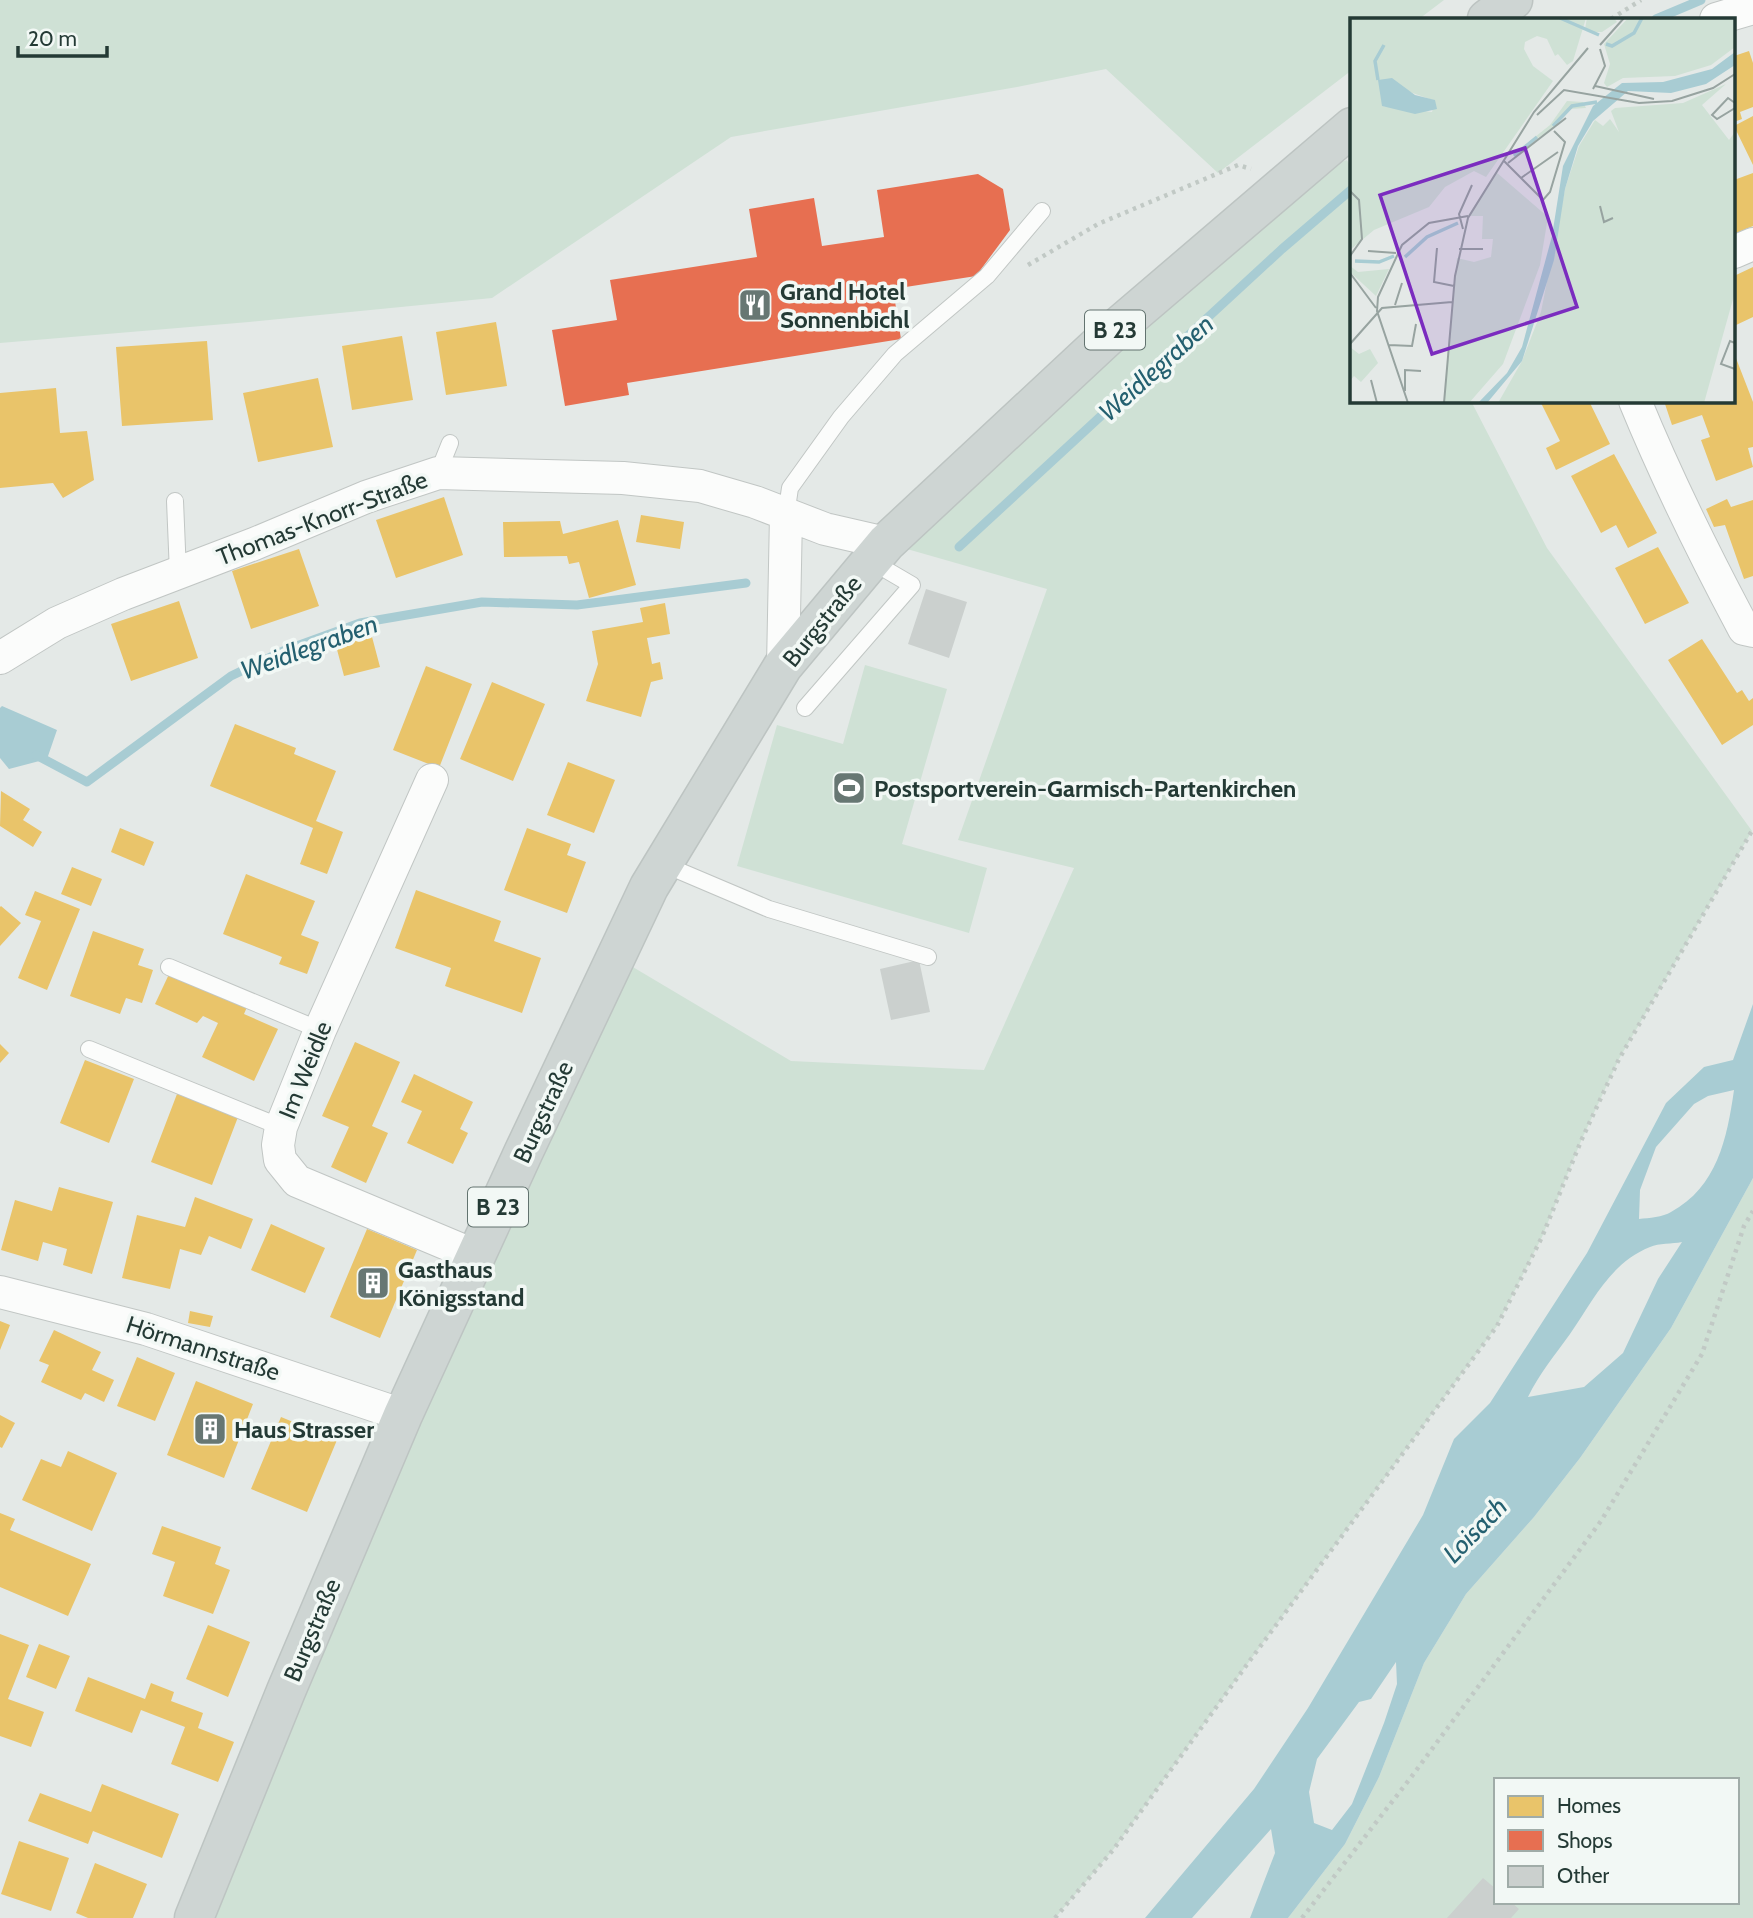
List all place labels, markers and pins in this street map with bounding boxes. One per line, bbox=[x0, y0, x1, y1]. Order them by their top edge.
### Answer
place label: Grand Hotel Sonnenbichl bbox=[780, 277, 910, 334]
restaurant icon: Grand Hotel Sonnenbichl bbox=[736, 286, 774, 324]
sports icon: Postsportverein-Garmisch-Partenkirchen bbox=[830, 769, 868, 807]
place label: Postsportverein-Garmisch-Partenkirchen bbox=[874, 774, 1296, 803]
place label: Gasthaus Königsstand bbox=[398, 1255, 524, 1312]
building icon: Gasthaus Königsstand bbox=[354, 1264, 392, 1302]
building icon: Haus Strasser bbox=[191, 1410, 229, 1448]
place label: Haus Strasser bbox=[234, 1415, 374, 1444]

